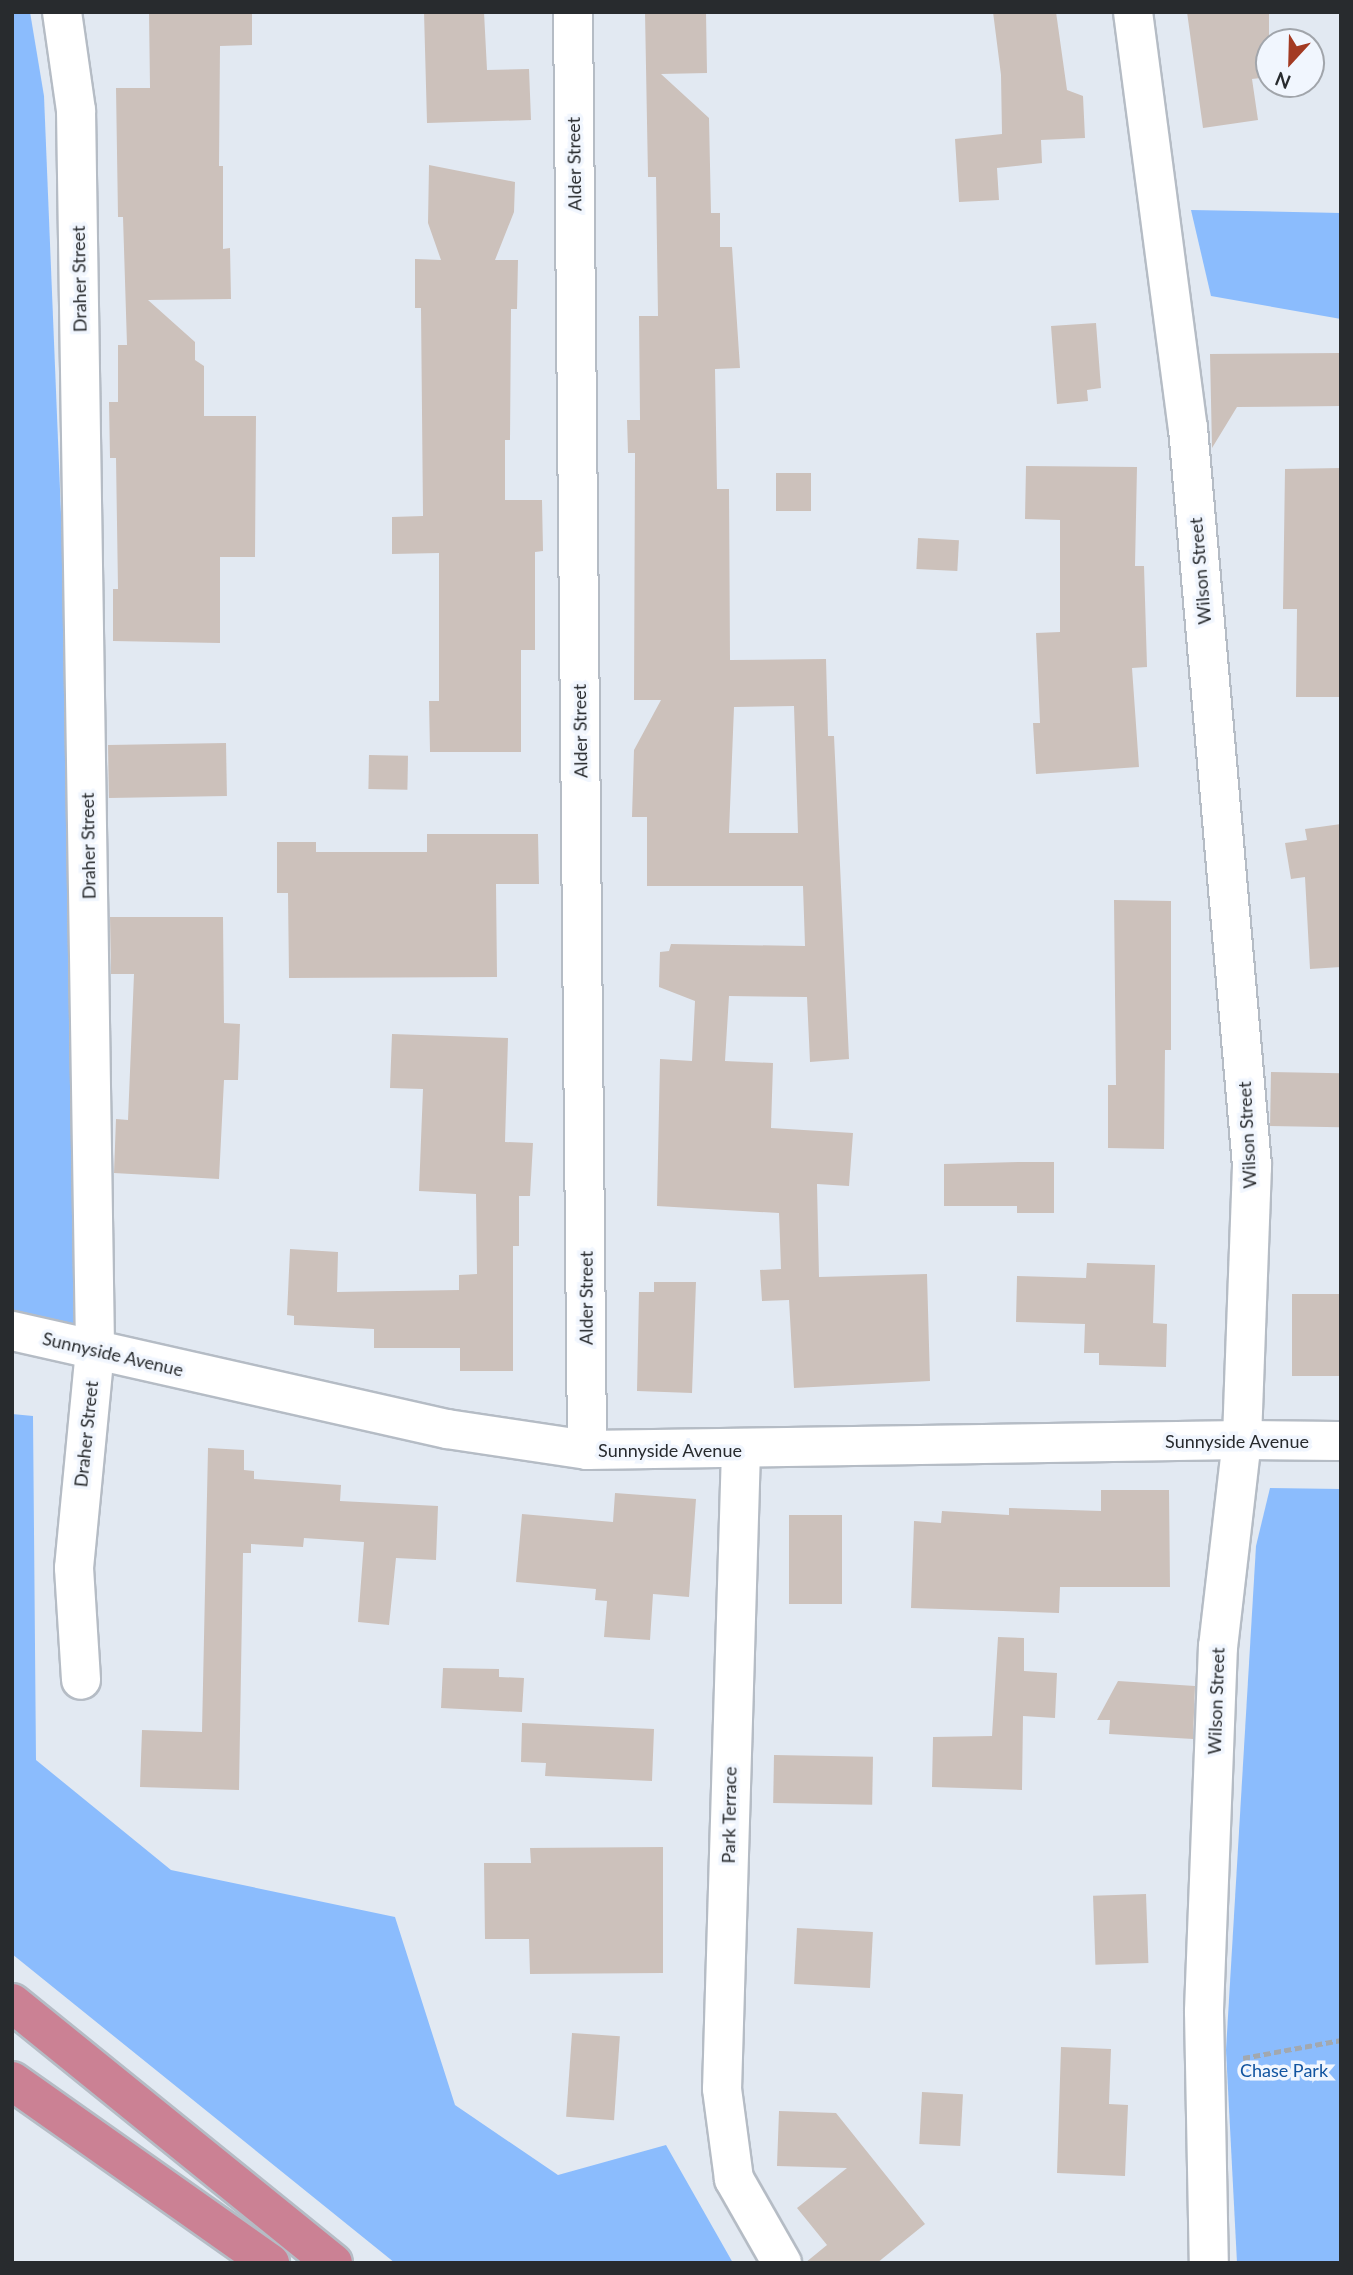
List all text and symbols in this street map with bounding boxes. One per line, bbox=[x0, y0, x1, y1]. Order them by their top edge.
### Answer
north arrow bbox=[1255, 28, 1325, 98]
text: N bbox=[1272, 68, 1294, 94]
street label: Alder Street bbox=[562, 117, 586, 211]
street label: Draher Street bbox=[67, 225, 91, 333]
street label: Wilson Street bbox=[1185, 517, 1215, 625]
street label: Alder Street bbox=[568, 684, 592, 778]
street label: Draher Street bbox=[76, 792, 100, 900]
street label: Wilson Street bbox=[1233, 1081, 1261, 1189]
street label: Alder Street bbox=[575, 1251, 597, 1345]
street label: Sunnyside Avenue bbox=[40, 1327, 186, 1381]
street label: Draher Street bbox=[70, 1380, 102, 1488]
street label: Sunnyside Avenue bbox=[1165, 1430, 1309, 1452]
street label: Sunnyside Avenue bbox=[598, 1439, 742, 1461]
street label: Wilson Street bbox=[1203, 1647, 1229, 1755]
street label: Park Terrace bbox=[717, 1766, 741, 1864]
park label: Chase Park bbox=[1240, 2059, 1328, 2081]

